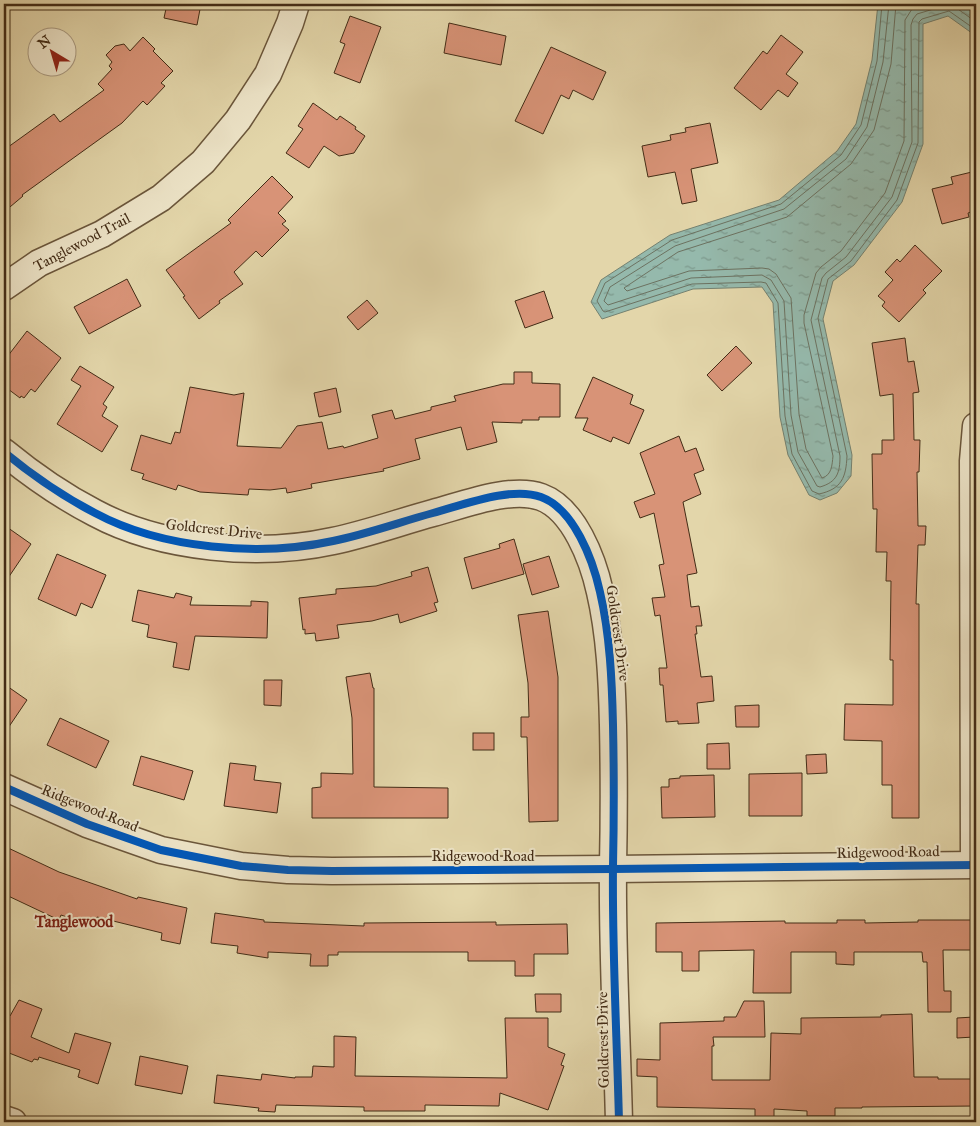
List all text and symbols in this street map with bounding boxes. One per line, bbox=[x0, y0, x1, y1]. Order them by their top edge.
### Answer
north arrow bbox=[28, 28, 78, 78]
text: N bbox=[34, 32, 54, 53]
street label: Tanglewood Trail bbox=[31, 209, 134, 275]
street label: Goldcrest Drive bbox=[165, 515, 263, 543]
street label: Goldcrest Drive bbox=[602, 584, 634, 682]
street label: Ridgewood Road bbox=[39, 780, 142, 836]
street label: Ridgewood Road bbox=[836, 842, 940, 862]
street label: Ridgewood Road bbox=[431, 847, 535, 865]
district label: Tanglewood bbox=[34, 912, 114, 932]
street label: Goldcrest Drive bbox=[593, 991, 613, 1089]

